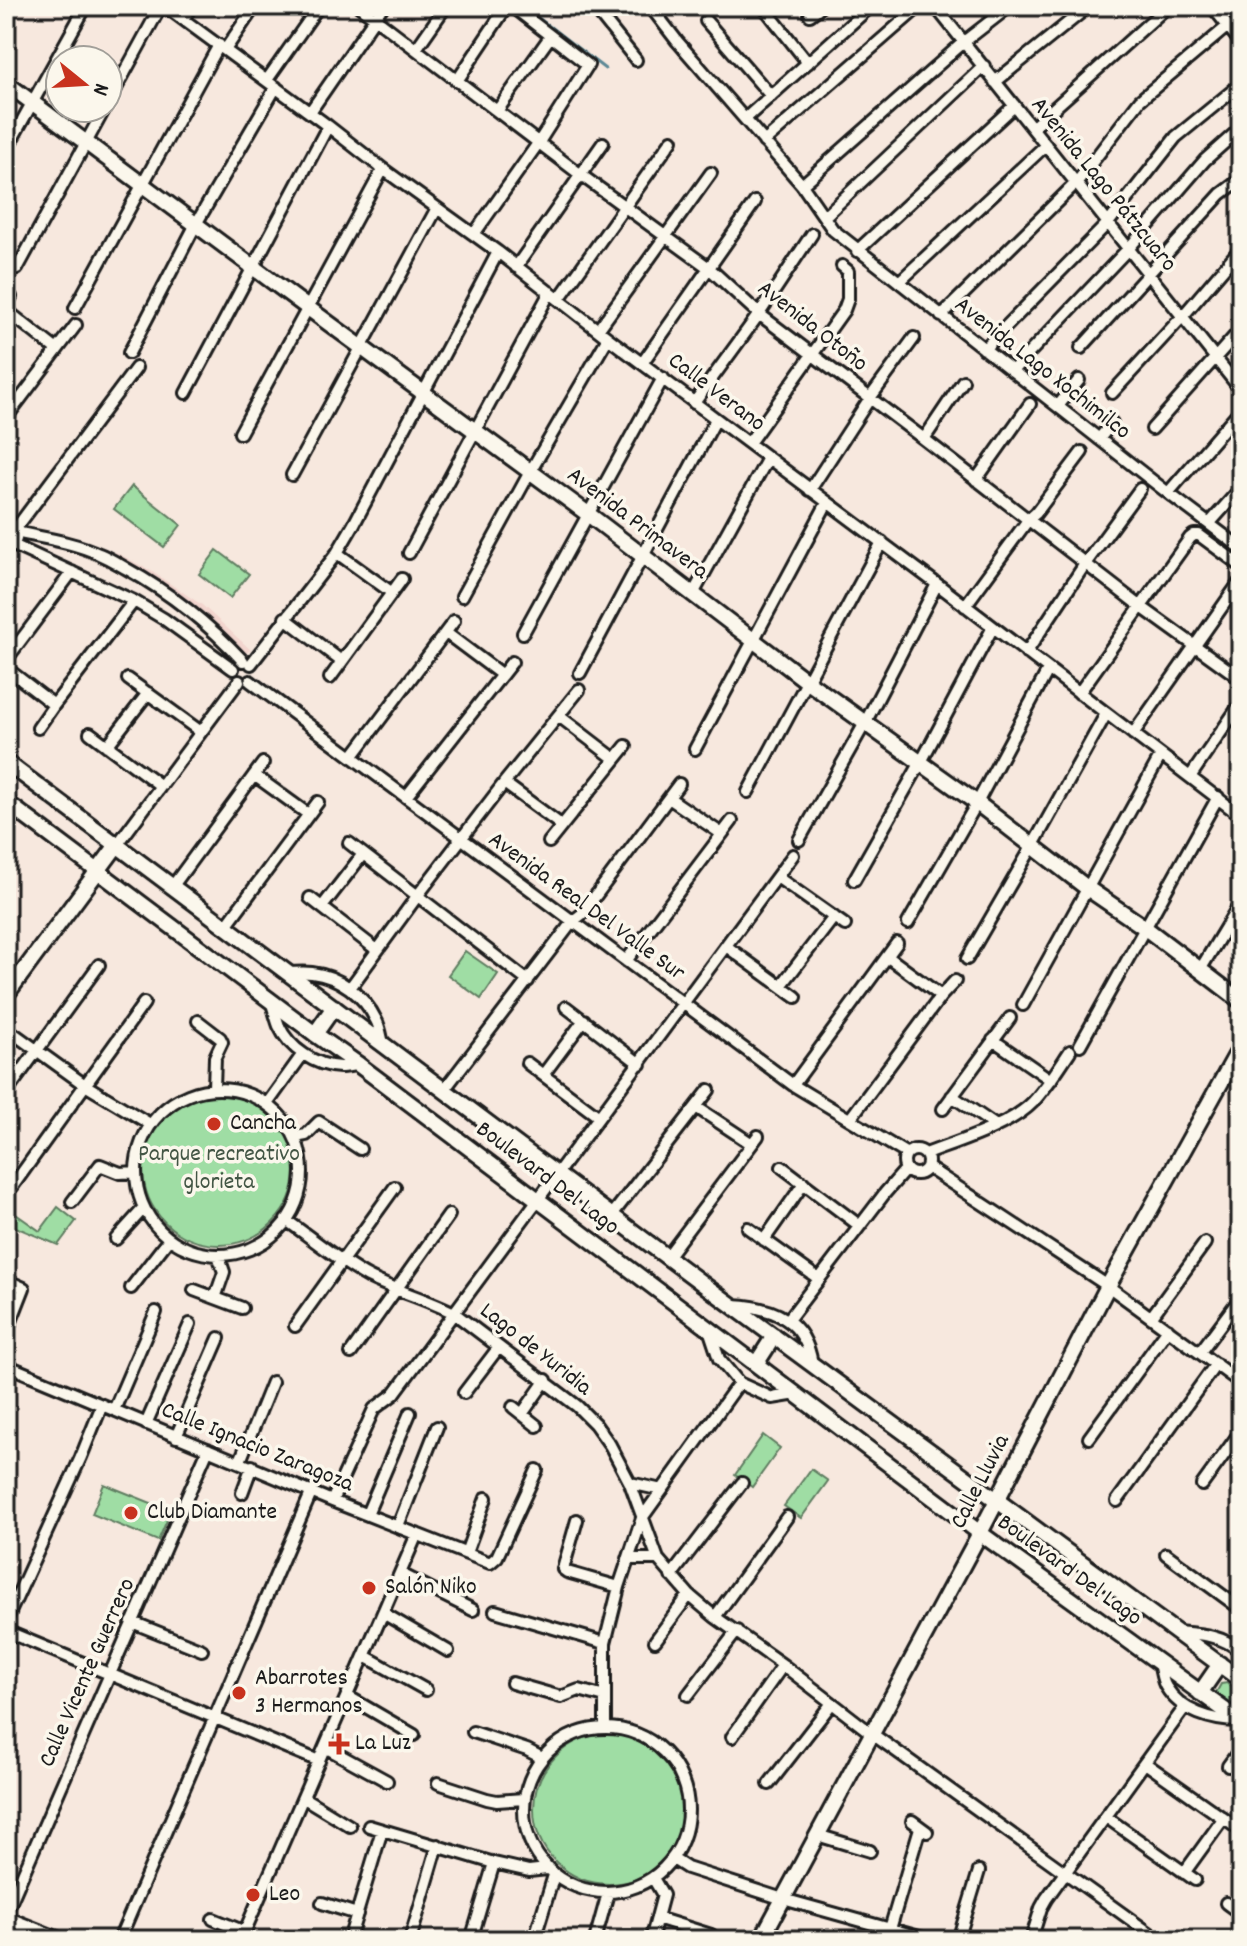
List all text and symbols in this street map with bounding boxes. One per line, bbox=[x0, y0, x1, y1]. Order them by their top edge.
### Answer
north arrow bbox=[44, 44, 124, 124]
text: N bbox=[83, 79, 116, 99]
street label: Avenida Lago Pátzcuaro bbox=[1022, 90, 1184, 280]
street label: Avenida Otoño bbox=[749, 273, 875, 381]
street label: Avenida Lago Xochimilco bbox=[946, 289, 1138, 449]
street label: Calle Verano bbox=[660, 345, 772, 441]
street label: Avenida Primavera bbox=[559, 459, 716, 589]
street label: Avenida Real Del Valle Sur bbox=[480, 824, 692, 990]
place label: Cancha bbox=[230, 1107, 297, 1141]
street label: Boulevard Del Lago bbox=[468, 1114, 626, 1244]
marker: Cancha bbox=[205, 1115, 223, 1133]
park label: Parque recreativo glorieta bbox=[138, 1138, 300, 1200]
street label: Lago de Yuridia bbox=[472, 1295, 599, 1405]
street label: Calle Ignacio Zaragoza bbox=[156, 1394, 359, 1502]
street label: Calle Lluvia bbox=[943, 1428, 1020, 1535]
place label: Club Diamante bbox=[147, 1496, 277, 1530]
marker: Club Diamante bbox=[122, 1504, 140, 1522]
street label: Boulevard Del Lago bbox=[989, 1507, 1149, 1635]
place label: Salón Niko bbox=[385, 1571, 477, 1605]
street label: Calle Vicente Guerrero bbox=[31, 1573, 145, 1773]
marker: Salón Niko bbox=[360, 1579, 378, 1597]
place label: Abarrotes 3 Hermanos bbox=[255, 1662, 363, 1724]
marker: Abarrotes 3 Hermanos bbox=[230, 1684, 248, 1702]
place label: La Luz bbox=[355, 1727, 411, 1761]
marker: La Luz bbox=[330, 1735, 348, 1753]
place label: Leo bbox=[269, 1878, 300, 1912]
marker: Leo bbox=[244, 1886, 262, 1904]

